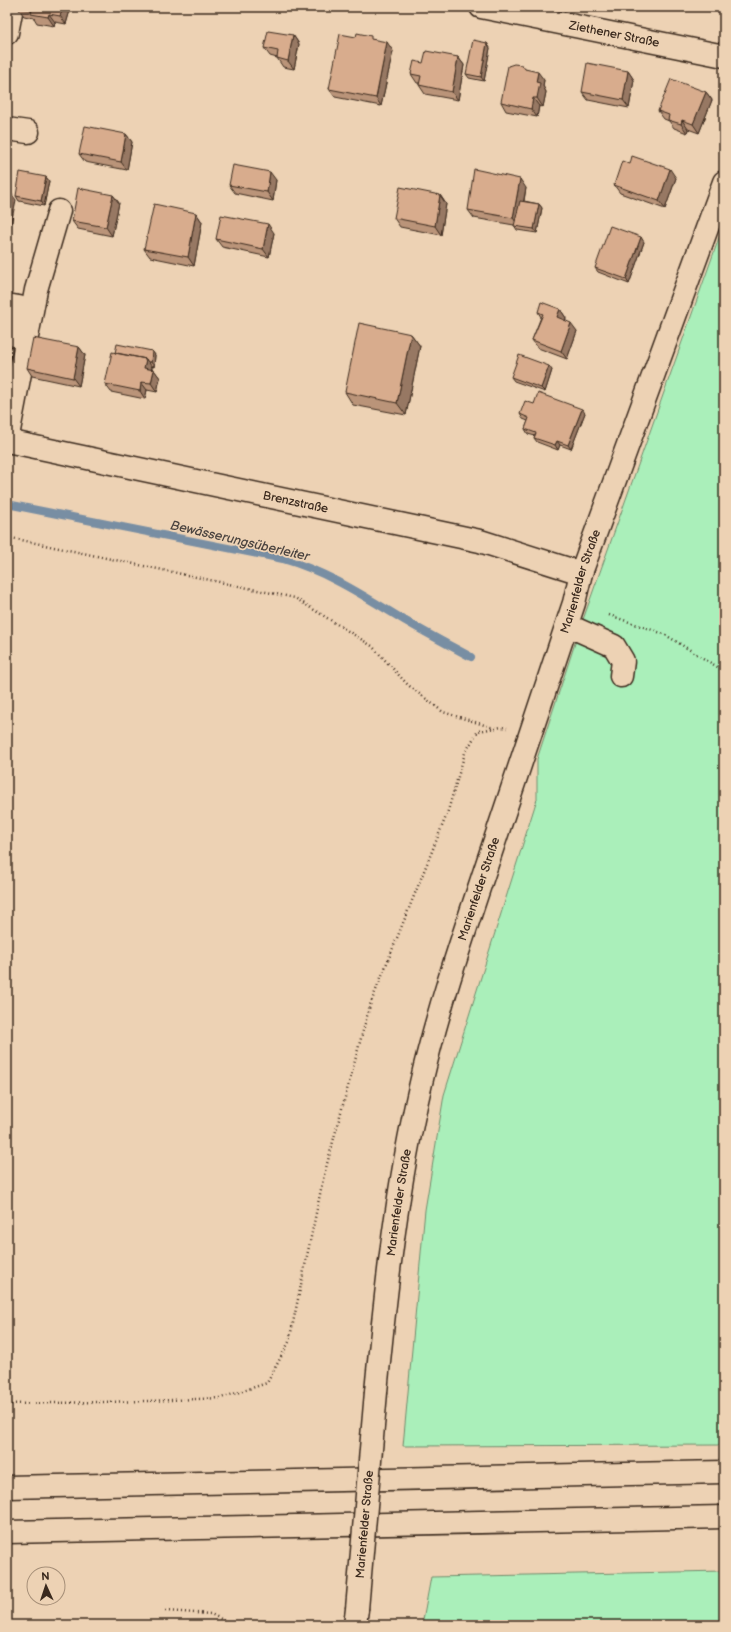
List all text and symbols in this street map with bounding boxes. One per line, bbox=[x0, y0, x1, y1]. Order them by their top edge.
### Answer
street label: Ziethener Straße bbox=[567, 17, 661, 50]
street label: Brenzstraße bbox=[262, 488, 330, 516]
water label: Bewässerungsüberleiter bbox=[169, 517, 312, 565]
street label: Marienfelder Straße bbox=[557, 527, 604, 635]
street label: Marienfelder Straße bbox=[455, 835, 503, 943]
street label: Marienfelder Straße bbox=[383, 1148, 415, 1257]
street label: Marienfelder Straße bbox=[352, 1470, 377, 1579]
north arrow bbox=[26, 1566, 66, 1606]
text: N bbox=[41, 1570, 50, 1583]

